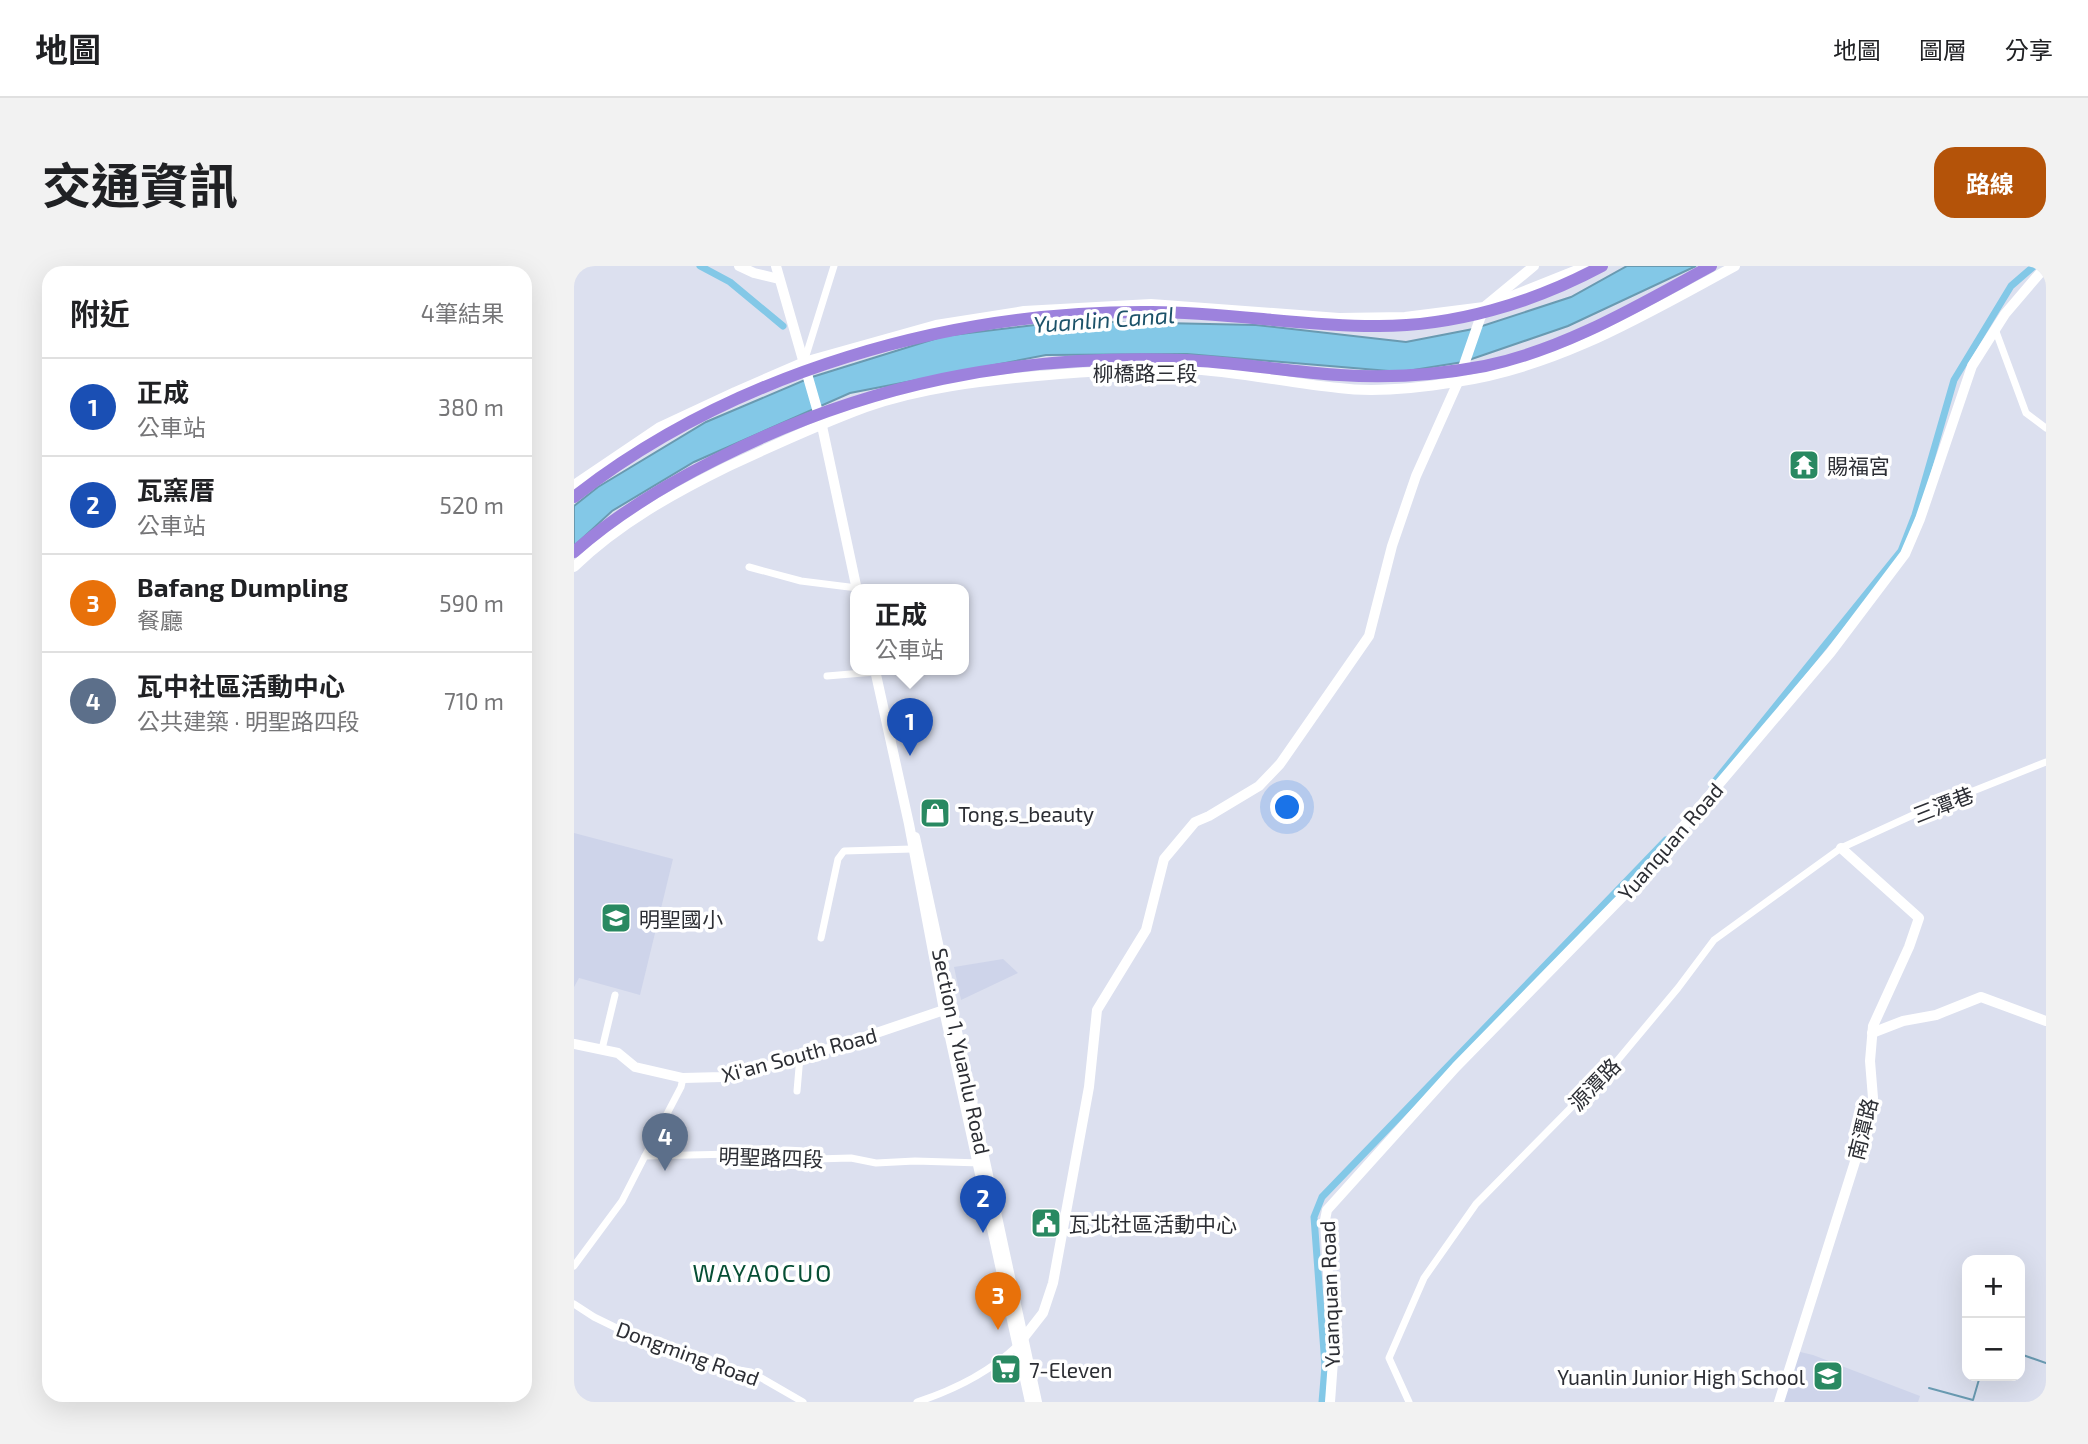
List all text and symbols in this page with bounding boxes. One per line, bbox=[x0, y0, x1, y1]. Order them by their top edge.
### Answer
text: 地圖 bbox=[35, 29, 101, 69]
text: 地圖 bbox=[1833, 35, 1881, 64]
text: 圖層 bbox=[1919, 35, 1967, 64]
text: 分享 bbox=[2005, 35, 2053, 64]
button: 路線 bbox=[1934, 147, 2046, 218]
text: 交通資訊 bbox=[42, 155, 238, 214]
text: 附近 bbox=[70, 295, 130, 331]
text: 4筆結果 bbox=[421, 299, 504, 327]
water label: Yuanlin Canal bbox=[1032, 300, 1176, 338]
street label: 柳橋路三段 bbox=[1093, 360, 1198, 385]
text: 正成 bbox=[137, 376, 189, 407]
text: 1 bbox=[88, 393, 98, 421]
text: 380 m bbox=[438, 393, 504, 421]
text: 公車站 bbox=[137, 413, 206, 441]
temple icon: 賜福宮 bbox=[1787, 448, 1821, 482]
place label: 賜福宮 bbox=[1827, 453, 1890, 478]
text: 瓦窯厝 bbox=[137, 474, 215, 505]
text: 2 bbox=[86, 491, 100, 519]
text: 520 m bbox=[440, 491, 504, 519]
text: 公車站 bbox=[137, 511, 206, 539]
text: Bafang Dumpling bbox=[137, 571, 348, 602]
popup bbox=[850, 584, 969, 675]
text: 3 bbox=[86, 589, 100, 617]
text: 590 m bbox=[439, 589, 504, 617]
text: 正成 bbox=[875, 598, 927, 629]
text: 餐廳 bbox=[137, 606, 183, 634]
text: 公車站 bbox=[875, 635, 944, 663]
text: 瓦中社區活動中心 bbox=[137, 670, 345, 701]
text: 4 bbox=[86, 687, 100, 715]
text: 710 m bbox=[444, 687, 504, 715]
pin: 1 bbox=[887, 698, 933, 756]
text: 公共建築 · 明聖路四段 bbox=[137, 707, 360, 735]
street label: Yuanquan Road bbox=[1612, 777, 1728, 905]
street label: 三潭巷 bbox=[1909, 781, 1977, 827]
your location bbox=[1270, 790, 1304, 824]
shop icon: Tong.s_beauty bbox=[918, 796, 952, 830]
place label: Tong.s_beauty bbox=[958, 801, 1094, 826]
school or university icon: 明聖國小 bbox=[599, 901, 633, 935]
place label: 明聖國小 bbox=[639, 906, 723, 931]
street label: Section 1, Yuanlu Road bbox=[928, 946, 996, 1156]
street label: Xi'an South Road bbox=[719, 1021, 879, 1087]
street label: 源潭路 bbox=[1563, 1053, 1625, 1115]
street label: 南潭路 bbox=[1842, 1095, 1882, 1163]
pin: 4 bbox=[642, 1113, 688, 1171]
street label: 明聖路四段 bbox=[718, 1143, 824, 1171]
pin: 2 bbox=[960, 1175, 1006, 1233]
public building icon: 瓦北社區活動中心 bbox=[1029, 1206, 1063, 1240]
place label: 瓦北社區活動中心 bbox=[1069, 1211, 1237, 1236]
street label: Yuanquan Road bbox=[1314, 1220, 1344, 1368]
map controls bbox=[1962, 1255, 2025, 1381]
button: + bbox=[1962, 1255, 2025, 1318]
district label: WAYAOCUO bbox=[693, 1258, 833, 1287]
pin: 3 bbox=[975, 1272, 1021, 1330]
street label: Dongming Road bbox=[613, 1316, 763, 1390]
button: − bbox=[1962, 1318, 2025, 1381]
supermarket icon: 7-Eleven bbox=[989, 1352, 1023, 1386]
place label: 7-Eleven bbox=[1029, 1357, 1112, 1382]
school or university icon: Yuanlin Junior High School bbox=[1811, 1359, 1845, 1393]
place label: Yuanlin Junior High School bbox=[1557, 1364, 1806, 1389]

